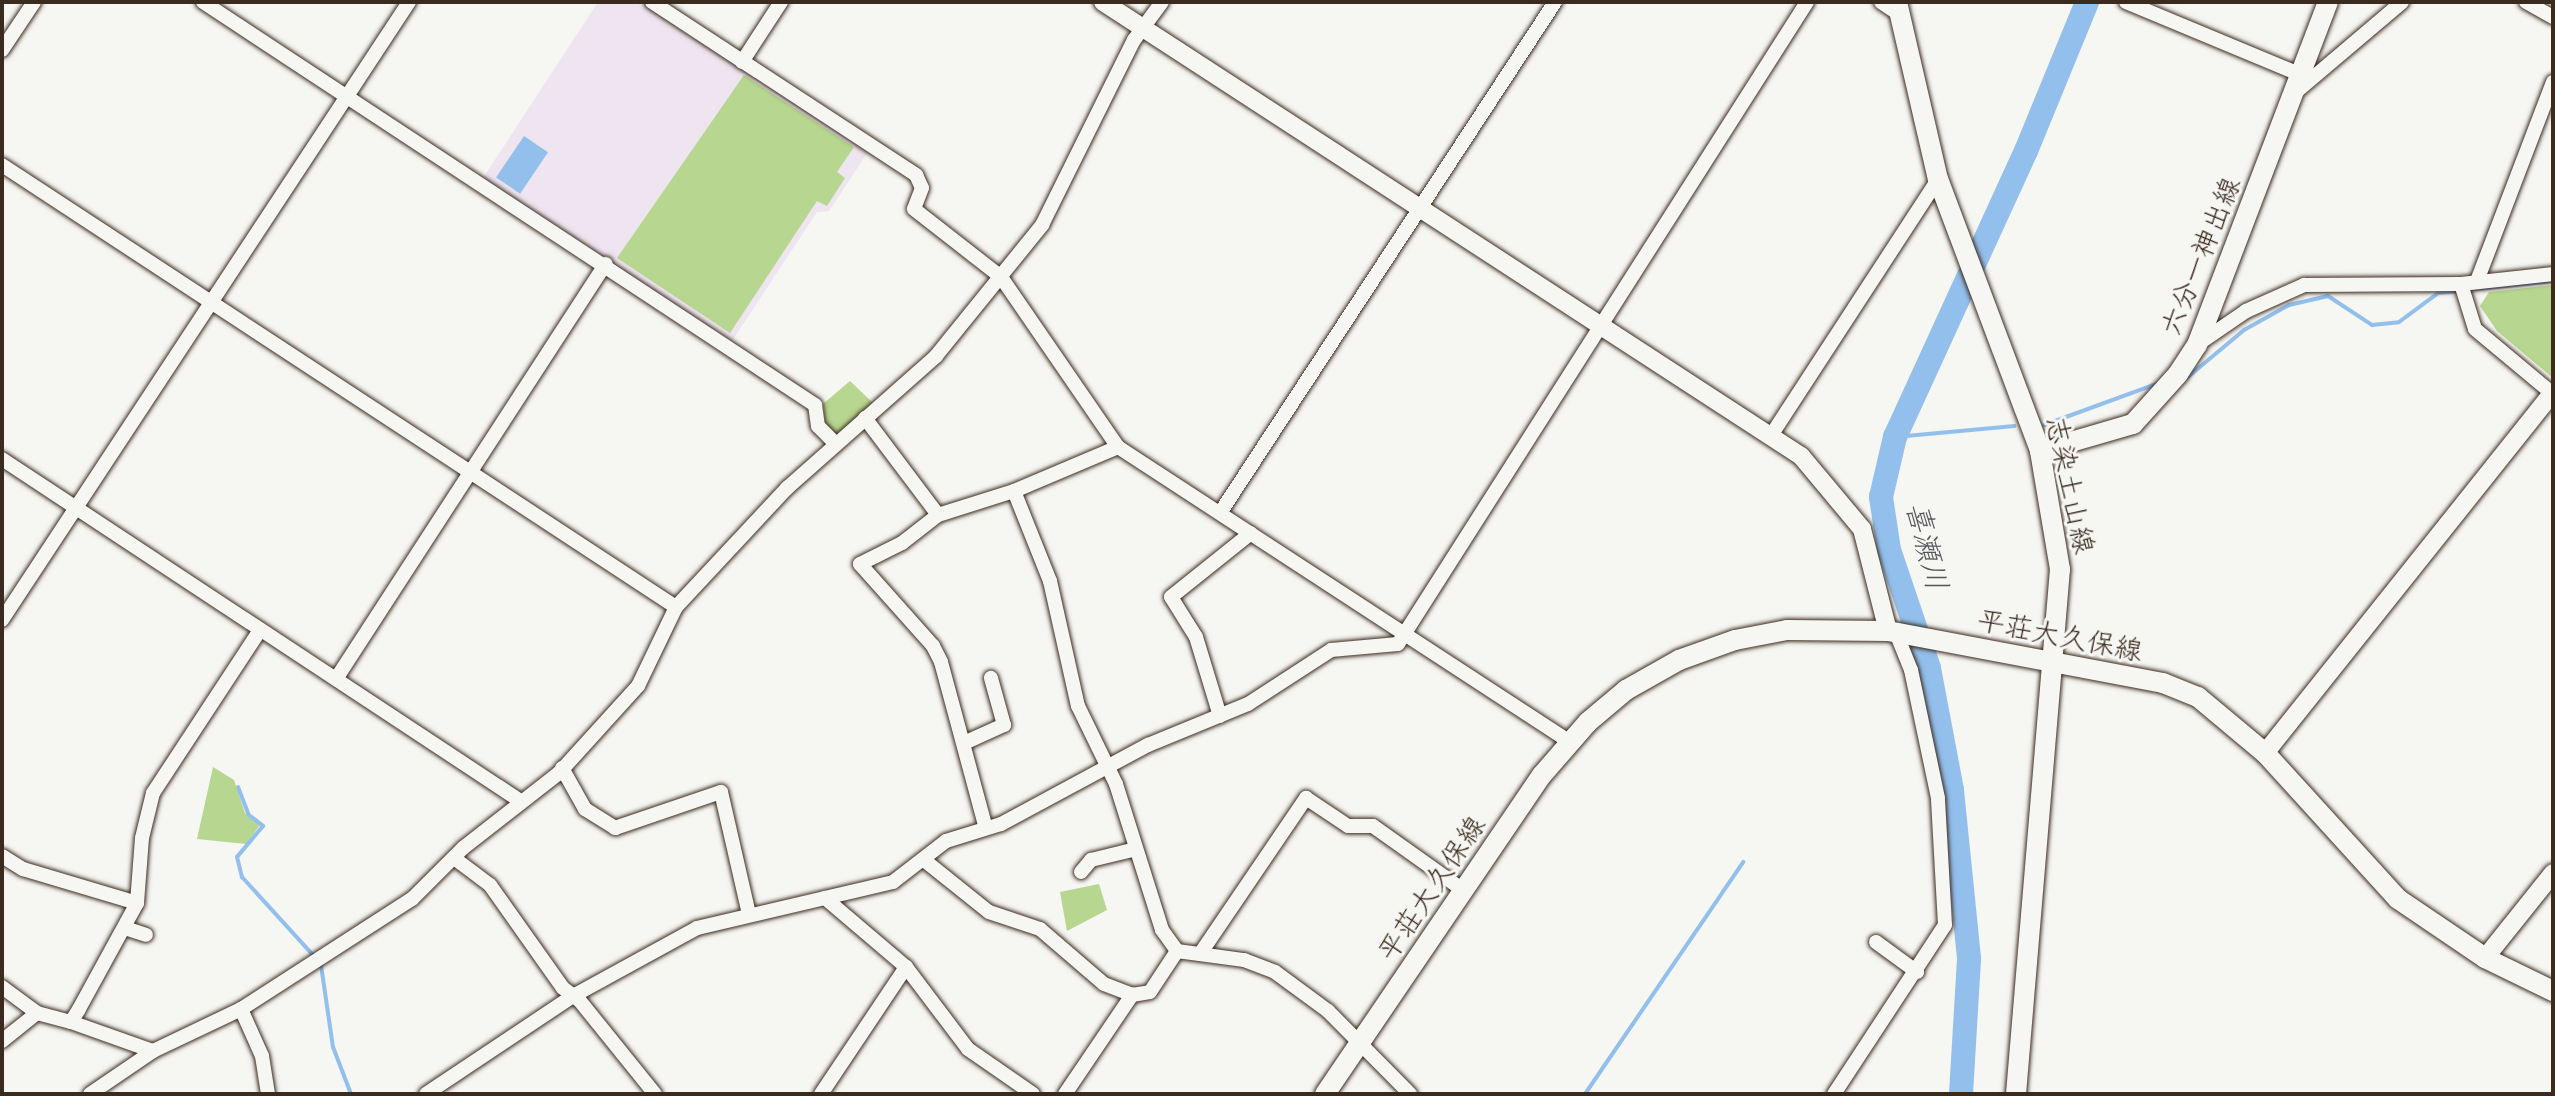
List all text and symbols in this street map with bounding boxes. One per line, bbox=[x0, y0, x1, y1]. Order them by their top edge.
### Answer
street label: 六分一神出線 bbox=[2153, 172, 2247, 340]
street label: 志染土山線 bbox=[2040, 413, 2102, 557]
water label: 喜瀬川 bbox=[1899, 498, 1955, 594]
street label: 平荘大久保線 bbox=[1974, 602, 2146, 668]
street label: 平荘大久保線 bbox=[1370, 809, 1492, 967]

